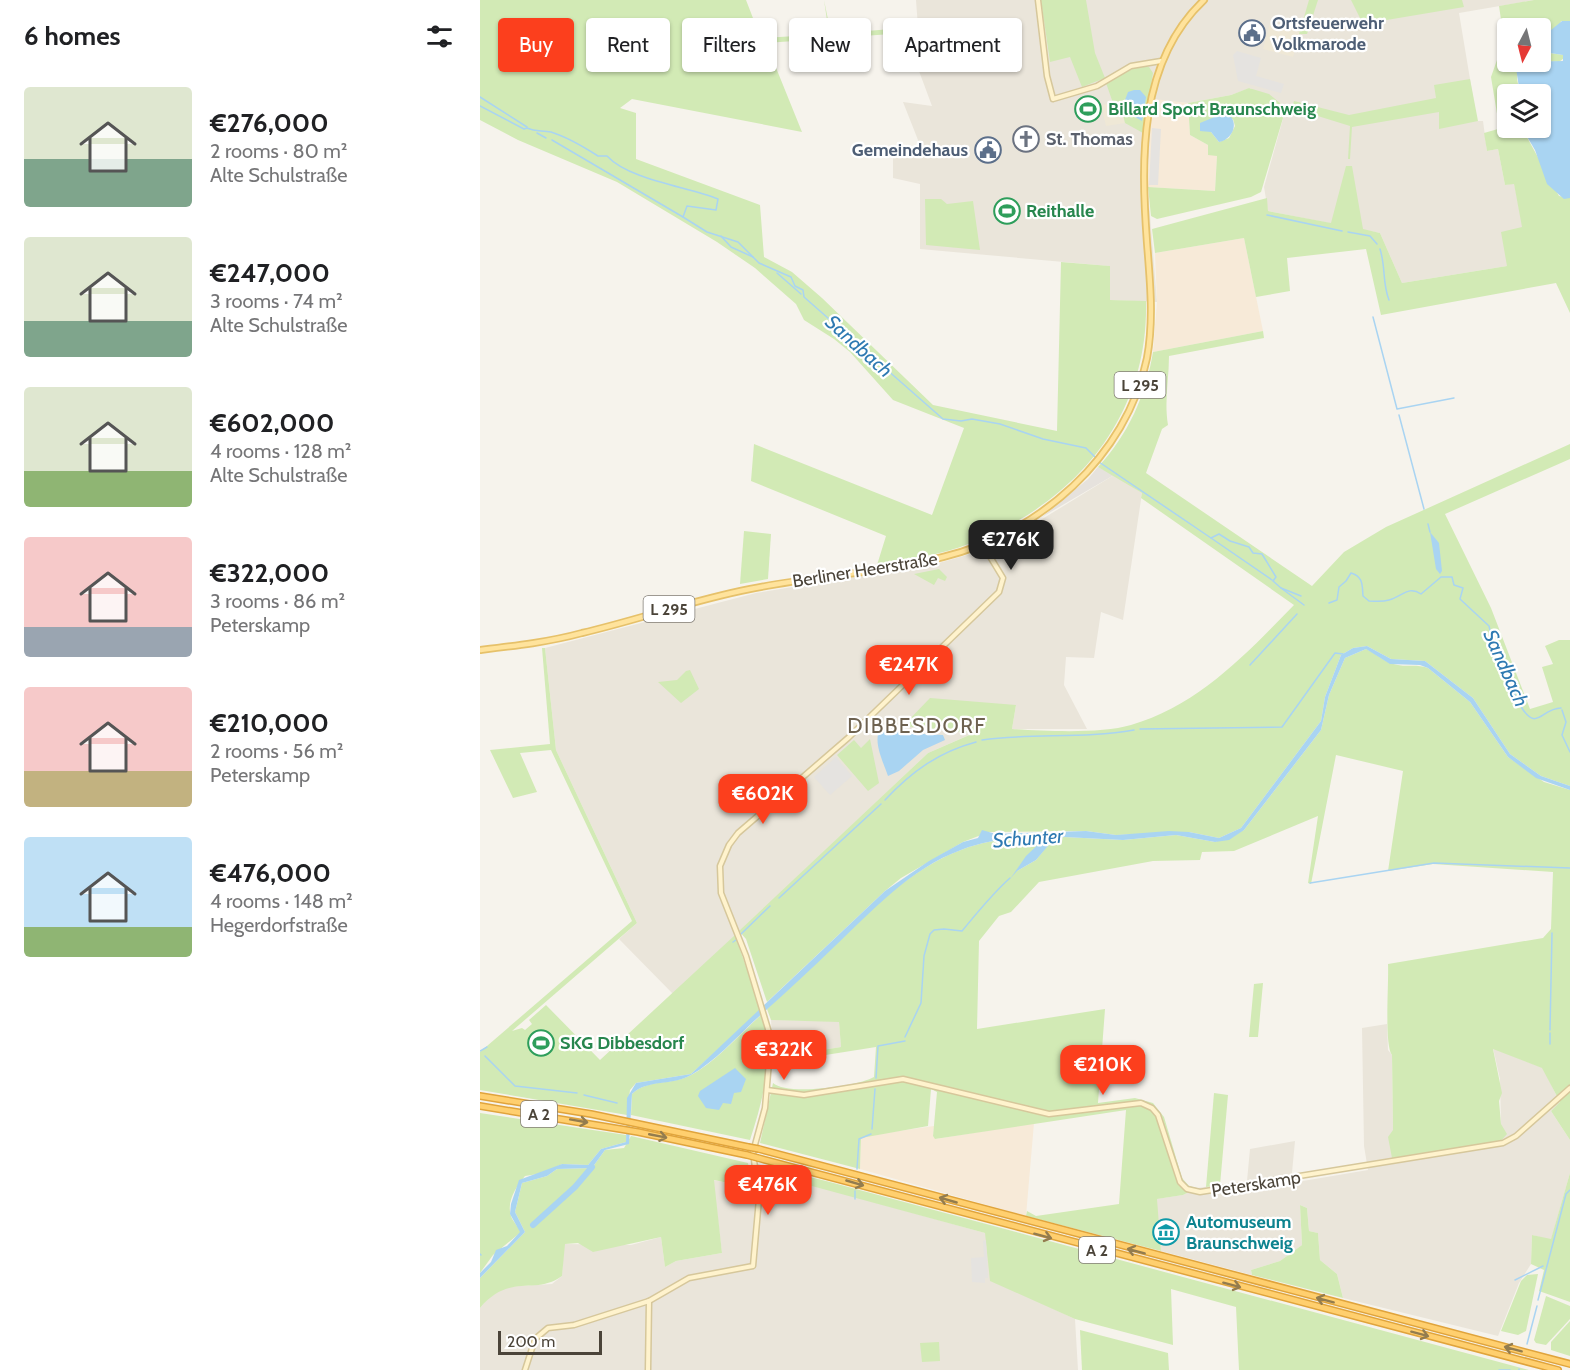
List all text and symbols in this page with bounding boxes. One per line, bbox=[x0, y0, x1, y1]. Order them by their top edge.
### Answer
place label: Ortsfeuerwehr Volkmarode bbox=[1272, 12, 1384, 55]
chip: Buy bbox=[498, 18, 574, 72]
chip: Rent bbox=[586, 18, 670, 72]
chip: Filters bbox=[682, 18, 777, 72]
chip: New bbox=[789, 18, 871, 72]
chip: Apartment bbox=[883, 18, 1022, 72]
public building icon: Ortsfeuerwehr Volkmarode bbox=[1237, 18, 1267, 48]
north arrow bbox=[1497, 18, 1551, 72]
map controls bbox=[1497, 18, 1551, 138]
text: 6 homes bbox=[24, 20, 121, 52]
icon: filters bbox=[423, 20, 456, 53]
button: layers bbox=[1497, 84, 1551, 138]
sports icon: Billard Sport Braunschweig bbox=[1073, 94, 1103, 124]
place label: Billard Sport Braunschweig bbox=[1108, 98, 1316, 120]
text: €276,000 bbox=[210, 107, 329, 139]
icon: home bbox=[72, 111, 144, 183]
church icon: St. Thomas bbox=[1011, 124, 1041, 154]
place label: St. Thomas bbox=[1046, 128, 1133, 150]
public building icon: Gemeindehaus bbox=[973, 135, 1003, 165]
text: 2 rooms · 80 m² bbox=[210, 139, 347, 163]
place label: Gemeindehaus bbox=[852, 139, 968, 161]
text: Alte Schulstraße bbox=[210, 163, 347, 187]
sports icon: Reithalle bbox=[992, 196, 1022, 226]
place label: Reithalle bbox=[1026, 200, 1094, 222]
text: €247,000 bbox=[210, 257, 330, 289]
icon: home bbox=[72, 261, 144, 333]
text: 3 rooms · 74 m² bbox=[210, 289, 343, 313]
water label: Sandbach bbox=[821, 310, 897, 382]
text: Alte Schulstraße bbox=[210, 313, 347, 337]
road number: L 295 bbox=[1114, 372, 1166, 398]
text: €602,000 bbox=[210, 407, 334, 439]
icon: home bbox=[72, 411, 144, 483]
text: 4 rooms · 128 m² bbox=[210, 439, 352, 463]
text: Alte Schulstraße bbox=[210, 463, 347, 487]
pin: €276K bbox=[969, 520, 1053, 571]
text: €276K bbox=[983, 527, 1039, 551]
street label: Berliner Heerstraße bbox=[791, 548, 939, 592]
text: €322,000 bbox=[210, 557, 329, 589]
icon: home bbox=[72, 561, 144, 633]
text: 3 rooms · 86 m² bbox=[210, 589, 345, 613]
road number: L 295 bbox=[644, 596, 694, 622]
text: Peterskamp bbox=[210, 613, 310, 637]
water label: Sandbach bbox=[1478, 626, 1534, 710]
pin: €247K bbox=[867, 645, 951, 696]
text: €247K bbox=[880, 652, 938, 676]
text: €210,000 bbox=[210, 707, 329, 739]
icon: home bbox=[72, 711, 144, 783]
district label: DIBBESDORF bbox=[847, 713, 987, 738]
text: 2 rooms · 56 m² bbox=[210, 739, 343, 763]
text: Peterskamp bbox=[210, 763, 310, 787]
pin: €602K bbox=[721, 774, 805, 825]
text: €602K bbox=[732, 781, 794, 805]
water label: Schunter bbox=[992, 824, 1065, 852]
text: €476,000 bbox=[210, 857, 331, 889]
icon: home bbox=[72, 861, 144, 933]
text: 4 rooms · 148 m² bbox=[210, 889, 353, 913]
text: Hegerdorfstraße bbox=[210, 913, 348, 937]
sports icon: SKG Dibbesdorf bbox=[526, 1028, 556, 1058]
pin: €322K bbox=[742, 1030, 826, 1081]
place label: SKG Dibbesdorf bbox=[560, 1032, 684, 1054]
text: €322K bbox=[755, 1037, 813, 1061]
pin: €210K bbox=[1061, 1045, 1145, 1096]
text: €210K bbox=[1074, 1052, 1132, 1076]
road number: A 2 bbox=[521, 1101, 557, 1127]
one-way arrow bbox=[569, 1116, 589, 1127]
one-way arrow bbox=[648, 1131, 668, 1142]
pin: €476K bbox=[726, 1165, 810, 1216]
street label: Peterskamp bbox=[1210, 1166, 1302, 1202]
text: €476K bbox=[739, 1172, 797, 1196]
one-way arrow bbox=[845, 1178, 864, 1190]
one-way arrow bbox=[939, 1194, 958, 1205]
place label: Automuseum Braunschweig bbox=[1186, 1211, 1293, 1254]
museum icon: Automuseum Braunschweig bbox=[1151, 1217, 1181, 1247]
one-way arrow bbox=[1033, 1230, 1052, 1242]
road number: A 2 bbox=[1079, 1237, 1115, 1263]
one-way arrow bbox=[1127, 1244, 1146, 1256]
one-way arrow bbox=[1222, 1279, 1241, 1291]
one-way arrow bbox=[1316, 1293, 1335, 1305]
scale bar bbox=[498, 1328, 602, 1356]
one-way arrow bbox=[1411, 1329, 1430, 1341]
text: 200 m bbox=[507, 1332, 555, 1351]
one-way arrow bbox=[1504, 1343, 1523, 1354]

